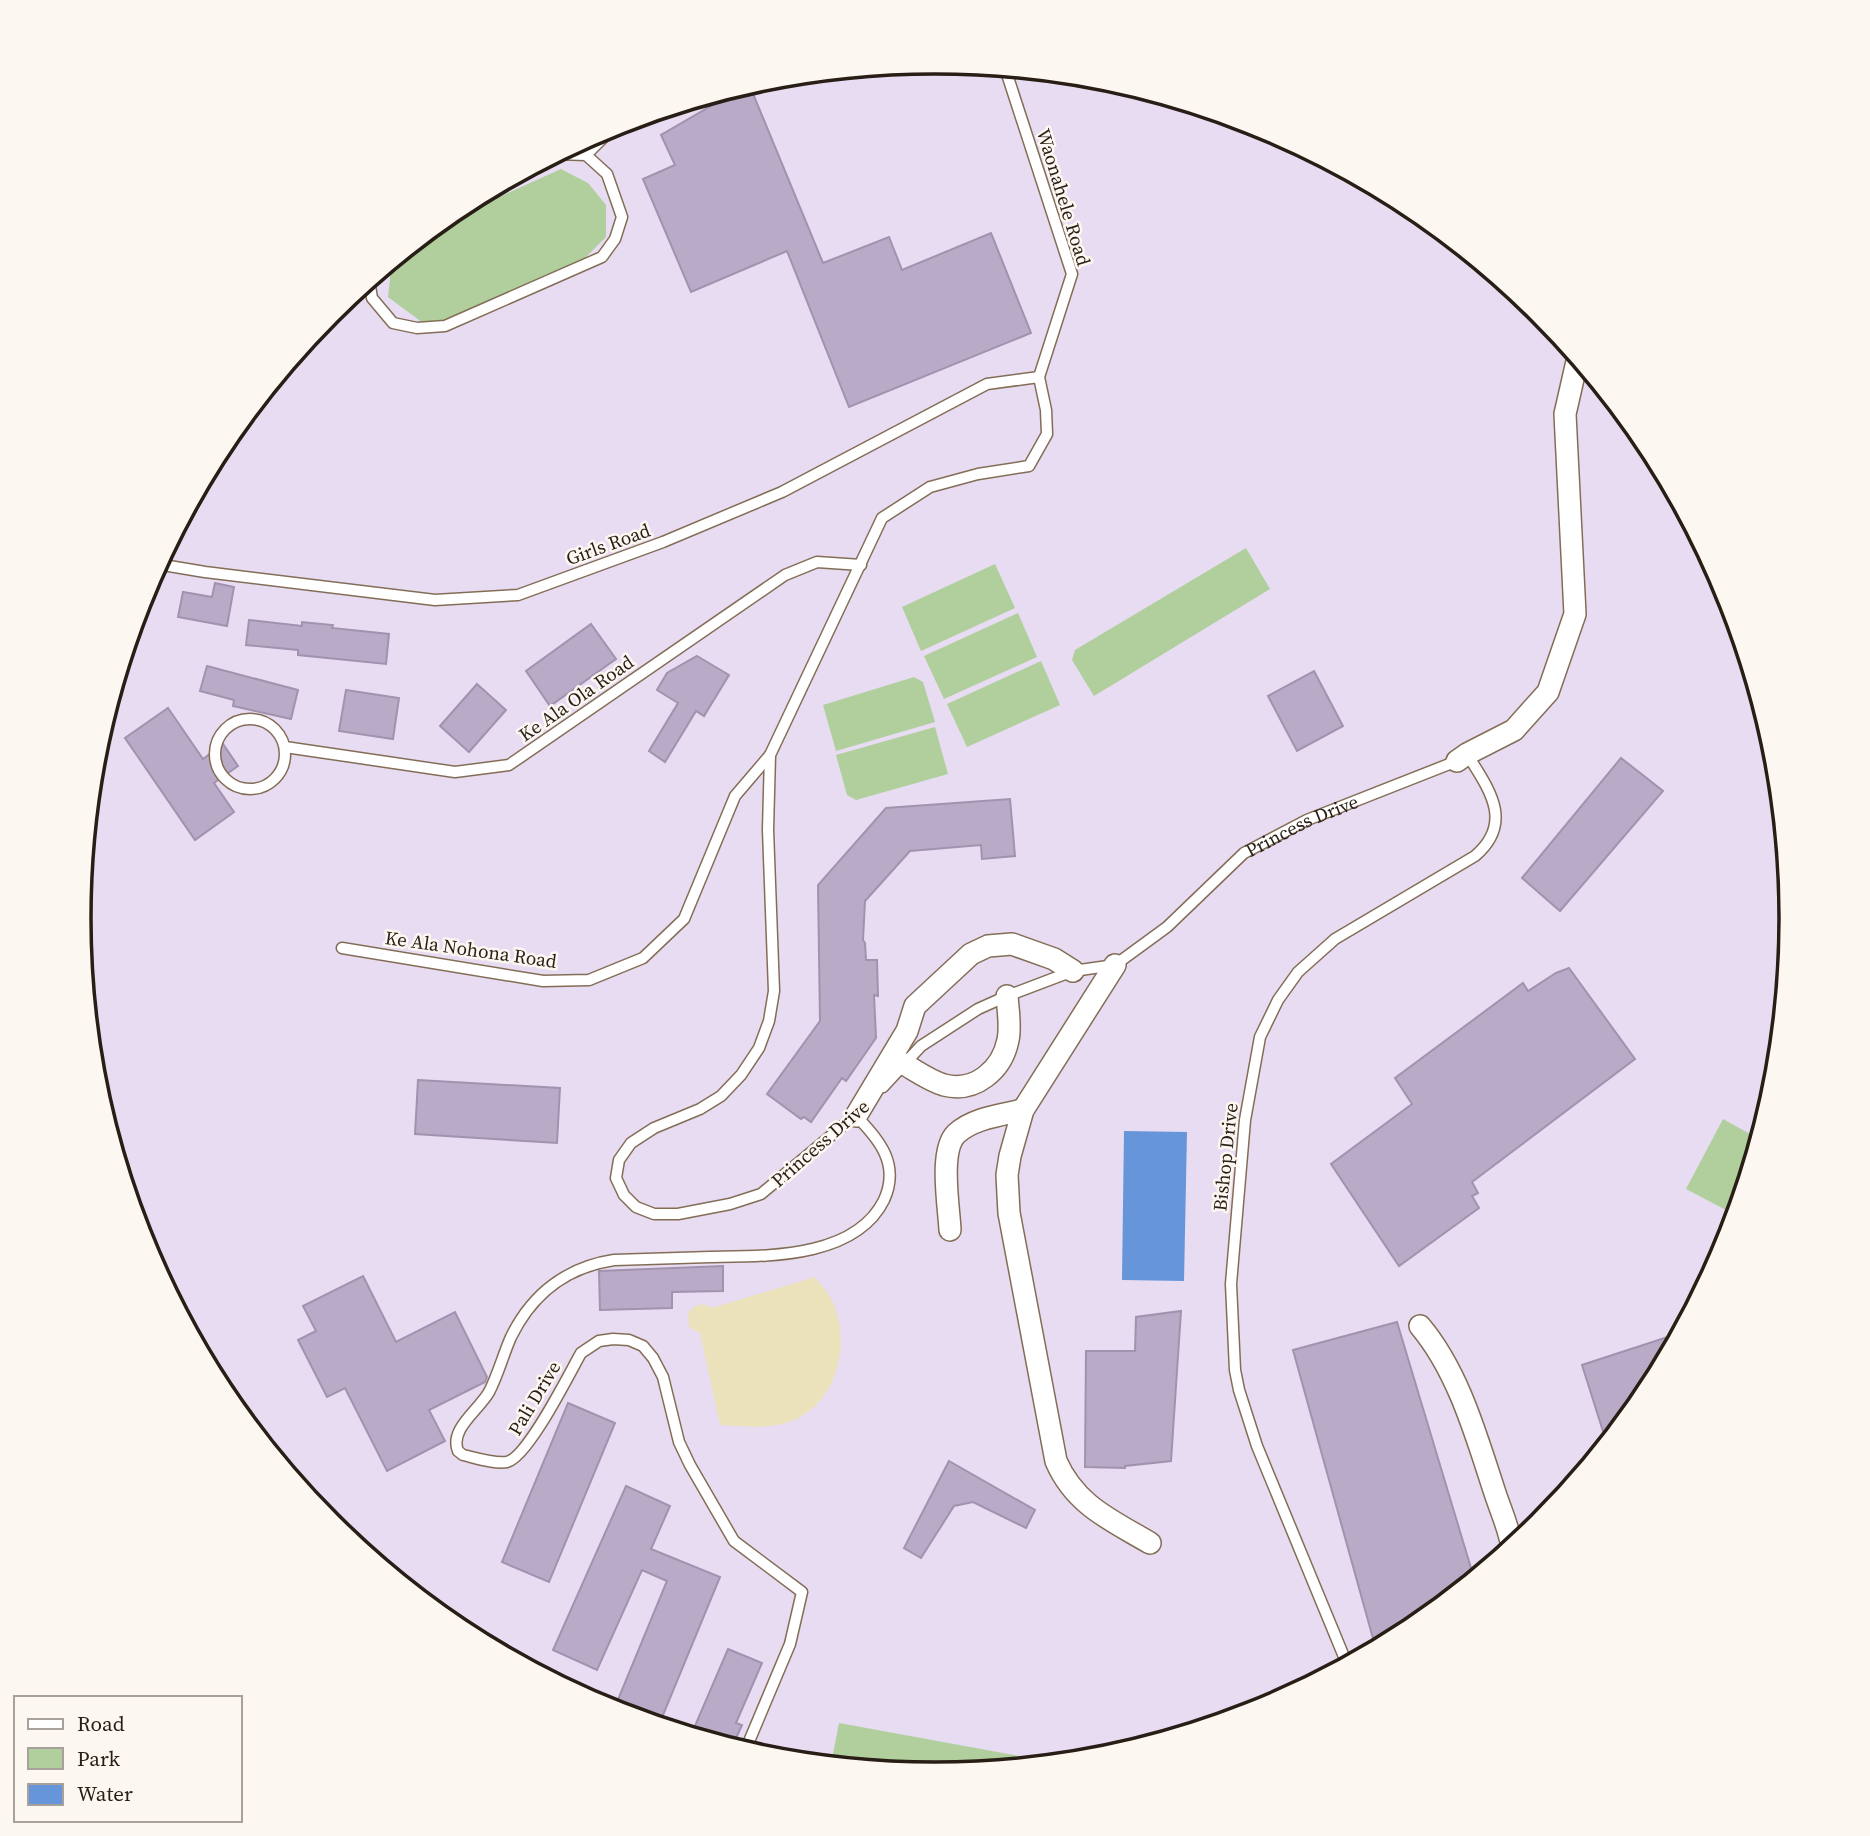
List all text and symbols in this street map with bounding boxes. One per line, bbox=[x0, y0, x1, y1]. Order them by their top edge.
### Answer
street label: Waonahele Road bbox=[1031, 125, 1097, 269]
street label: Girls Road bbox=[562, 517, 654, 571]
street label: Ke Ala Ola Road bbox=[513, 649, 639, 747]
street label: Princess Drive bbox=[1241, 788, 1362, 863]
street label: Ke Ala Nohona Road bbox=[383, 924, 559, 974]
street label: Princess Drive bbox=[765, 1093, 875, 1193]
street label: Bishop Drive bbox=[1206, 1102, 1244, 1212]
street label: Pali Drive bbox=[502, 1356, 566, 1440]
legend bbox=[14, 1696, 242, 1822]
text: Road bbox=[77, 1709, 125, 1738]
text: Park bbox=[77, 1744, 121, 1773]
text: Water bbox=[77, 1779, 133, 1808]

